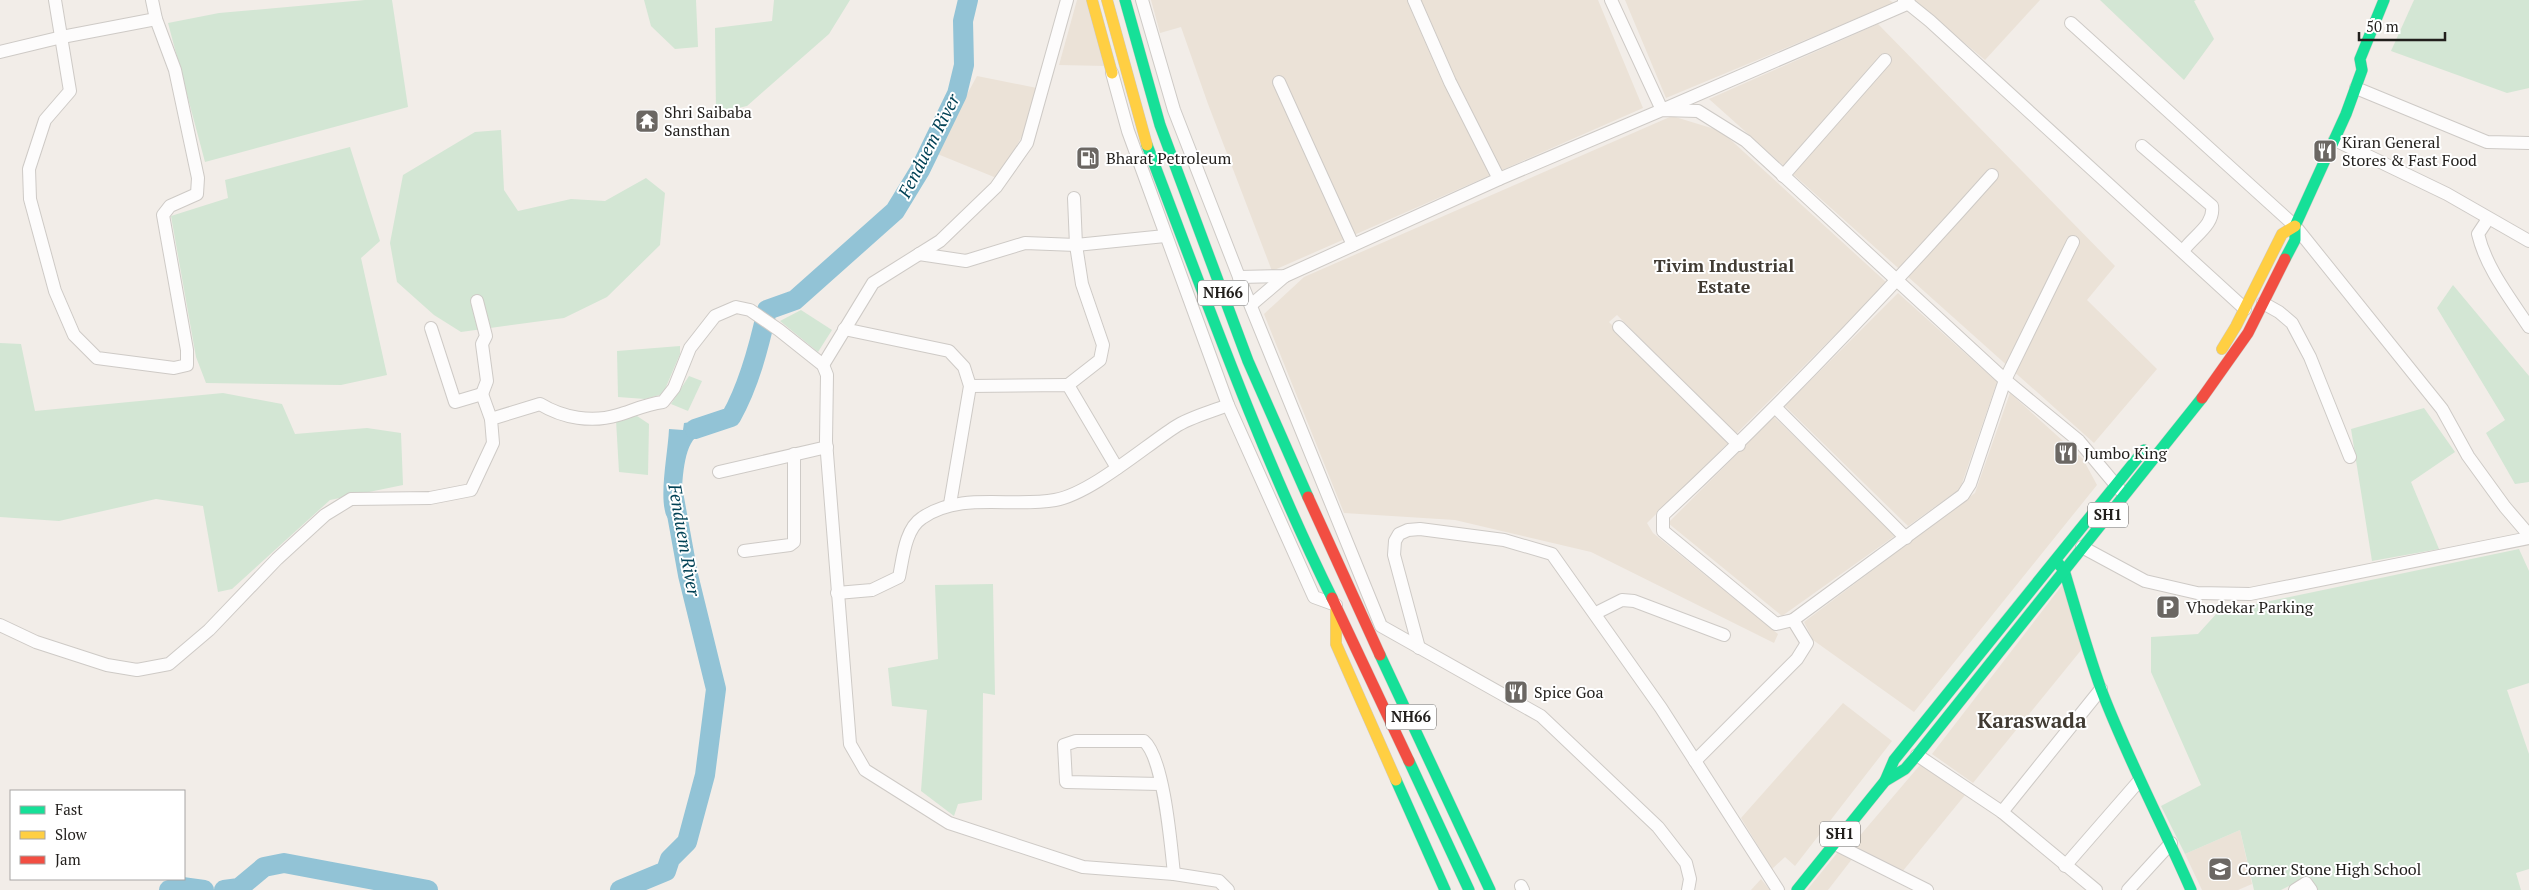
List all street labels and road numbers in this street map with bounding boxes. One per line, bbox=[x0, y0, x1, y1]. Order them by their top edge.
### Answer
road number: NH66 bbox=[1198, 280, 1248, 306]
road number: SH1 bbox=[2088, 502, 2128, 528]
road number: NH66 bbox=[1386, 704, 1436, 730]
road number: SH1 bbox=[1820, 822, 1860, 846]

